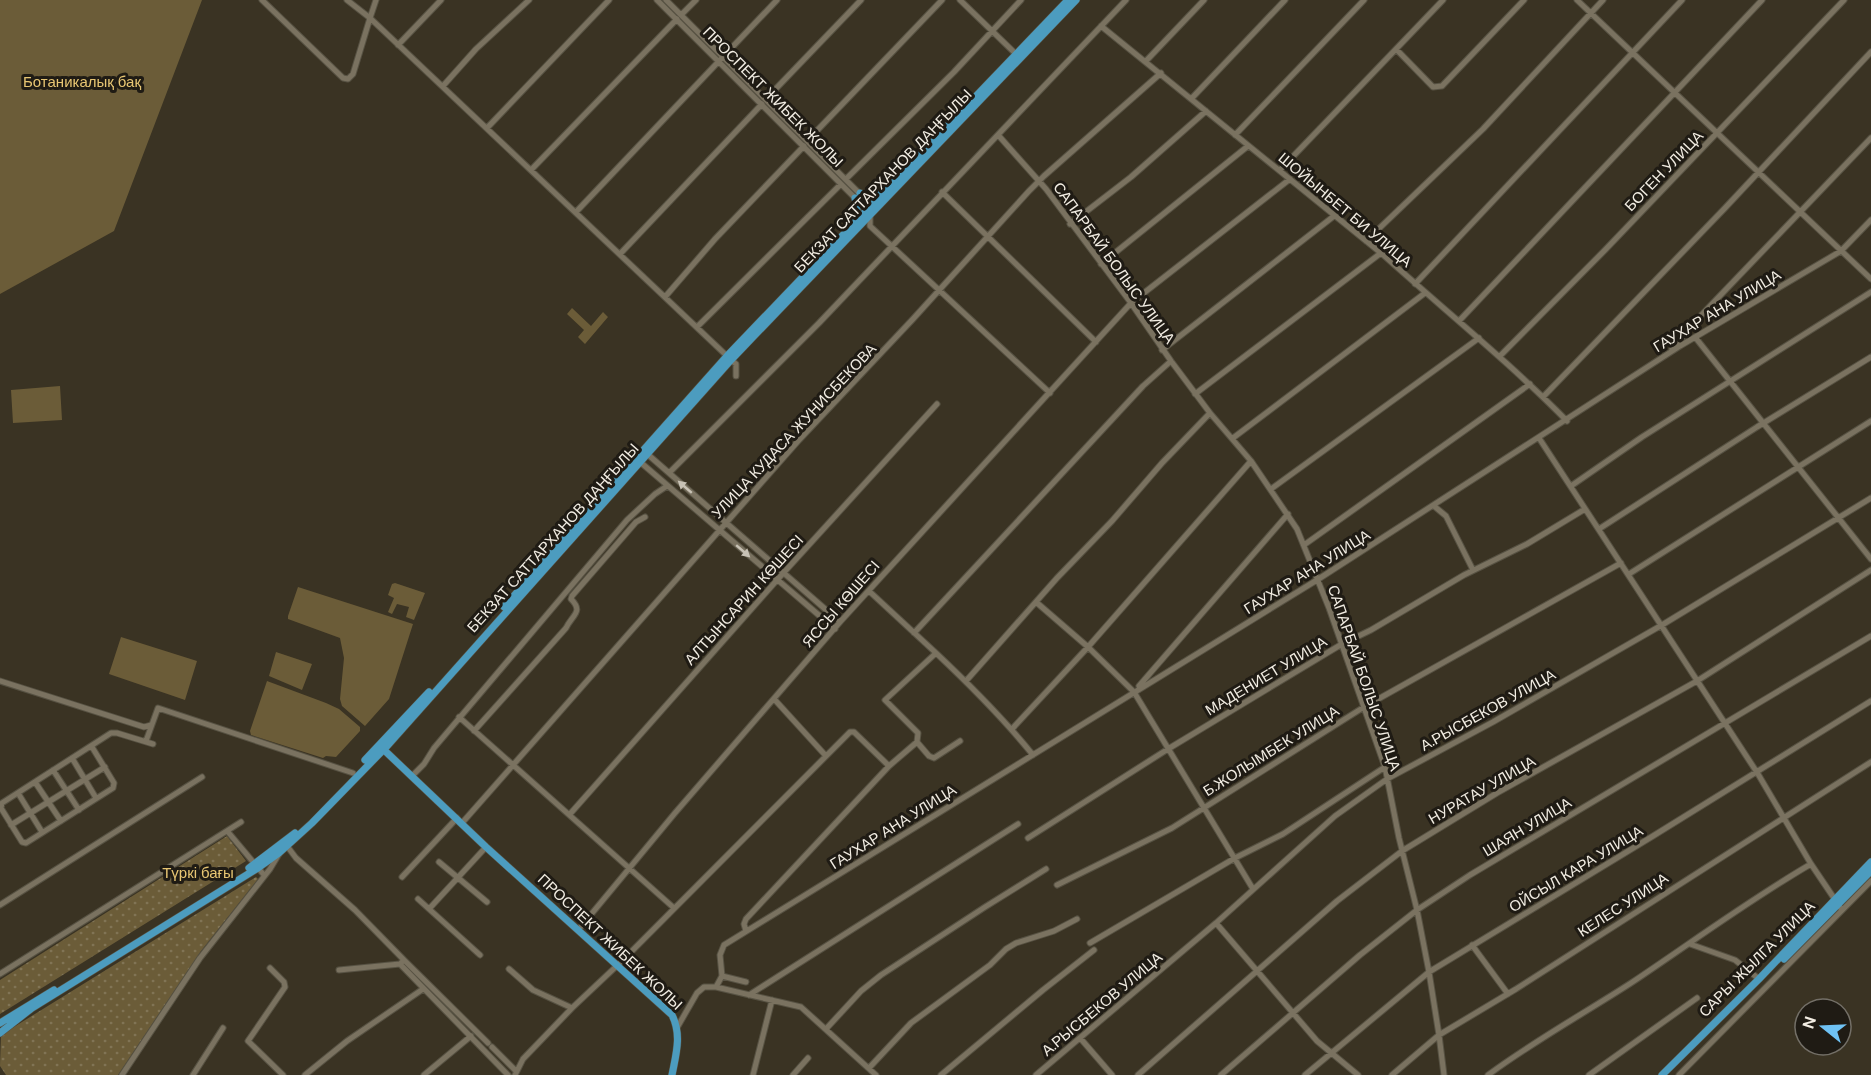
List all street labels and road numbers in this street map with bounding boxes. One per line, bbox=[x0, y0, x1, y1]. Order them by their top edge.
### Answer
street label: ПРОСПЕКТ ЖИБЕК ЖОЛЫ bbox=[698, 22, 848, 172]
street label: БЕКЗАТ САТТАРХАНОВ ДАҢҒЫЛЫ bbox=[790, 85, 976, 277]
street label: БОГЕН УЛИЦА bbox=[1620, 126, 1708, 216]
street label: ШОЙЫНБЕТ БИ УЛИЦА bbox=[1274, 148, 1416, 272]
street label: САПАРБАЙ БОЛЫС УЛИЦА bbox=[1049, 178, 1179, 348]
street label: ГАУХАР АНА УЛИЦА bbox=[1649, 265, 1785, 357]
street label: УЛИЦА КУДАСА ЖУНИСБЕКОВА bbox=[707, 339, 881, 523]
street label: БЕКЗАТ САТТАРХАНОВ ДАҢҒЫЛЫ bbox=[463, 439, 643, 637]
street label: ГАУХАР АНА УЛИЦА bbox=[1240, 525, 1374, 619]
street label: АЛТЫНСАРИН КӨШЕСІ bbox=[680, 531, 808, 669]
street label: ЯССЫ КӨШЕСІ bbox=[798, 556, 884, 652]
street label: САПАРБАЙ БОЛЫС УЛИЦА bbox=[1323, 582, 1405, 774]
street label: МАДЕНИЕТ УЛИЦА bbox=[1201, 632, 1331, 720]
street label: А.РЫСБЕКОВ УЛИЦА bbox=[1417, 664, 1559, 756]
street label: Б.ЖОЛЫМБЕК УЛИЦА bbox=[1199, 701, 1343, 801]
street label: НУРАТАУ УЛИЦА bbox=[1425, 751, 1539, 829]
street label: ГАУХАР АНА УЛИЦА bbox=[826, 780, 960, 874]
street label: ШАЯН УЛИЦА bbox=[1479, 793, 1575, 861]
street label: ОЙСЫЛ КАРА УЛИЦА bbox=[1505, 821, 1647, 917]
street label: КЕЛЕС УЛИЦА bbox=[1574, 868, 1672, 942]
street label: ПРОСПЕКТ ЖИБЕК ЖОЛЫ bbox=[533, 870, 687, 1014]
street label: САРЫ ЖЫЛГА УЛИЦА bbox=[1695, 897, 1819, 1021]
street label: А.РЫСБЕКОВ УЛИЦА bbox=[1037, 948, 1167, 1060]

